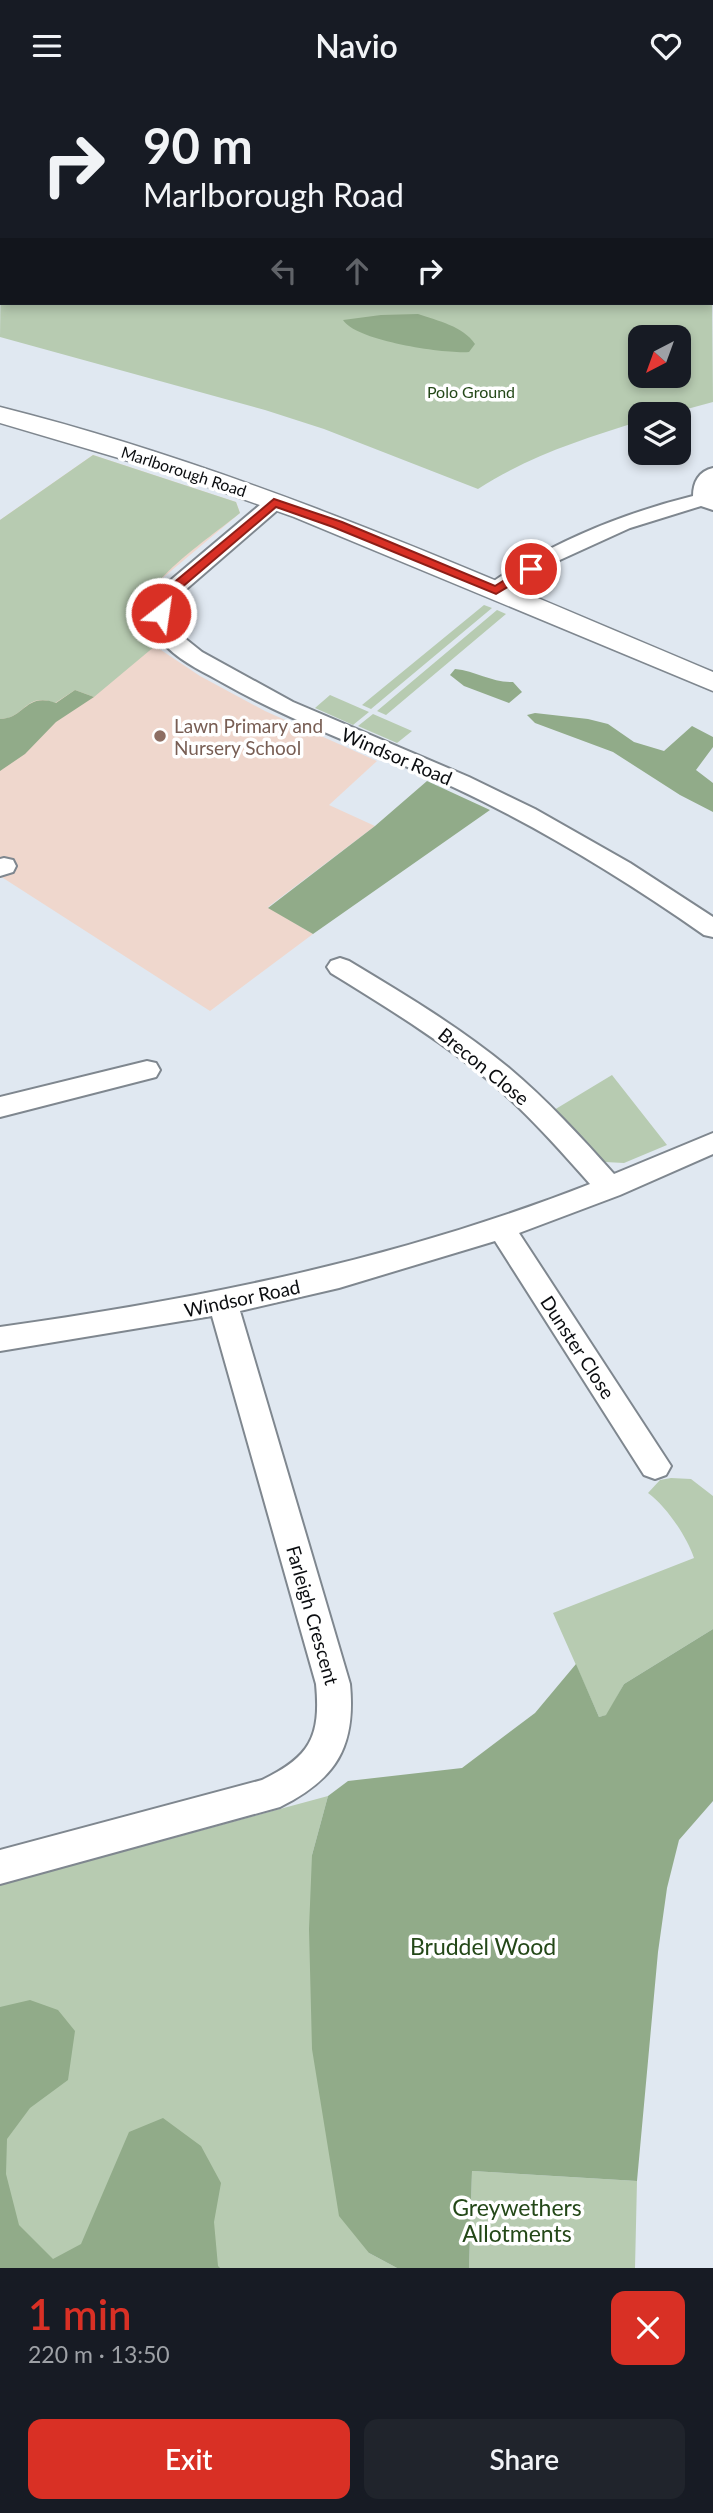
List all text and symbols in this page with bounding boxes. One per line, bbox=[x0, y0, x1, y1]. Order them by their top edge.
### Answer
text: Navio bbox=[315, 26, 398, 65]
icon: menu bbox=[28, 27, 66, 65]
icon: heart bbox=[647, 27, 685, 65]
text: 90 m bbox=[143, 116, 253, 174]
icon: right bbox=[28, 119, 119, 210]
text: Marlborough Road bbox=[143, 175, 404, 214]
icon: left bbox=[265, 252, 303, 290]
icon: ahead bbox=[338, 252, 376, 290]
icon: right bbox=[411, 252, 449, 290]
north arrow bbox=[628, 325, 691, 389]
map controls bbox=[628, 325, 691, 465]
park label: Polo Ground bbox=[427, 382, 515, 401]
button: layers bbox=[628, 402, 691, 465]
street label: Marlborough Road bbox=[119, 442, 249, 500]
pin bbox=[501, 539, 561, 599]
icon: arrive bbox=[512, 550, 550, 588]
position arrow bbox=[124, 576, 198, 650]
place label: Lawn Primary and Nursery School bbox=[174, 714, 323, 759]
street label: Windsor Road bbox=[338, 722, 456, 790]
marker: Lawn Primary and Nursery School bbox=[152, 728, 168, 744]
street label: Brecon Close bbox=[434, 1022, 534, 1110]
street label: Windsor Road bbox=[182, 1274, 302, 1322]
street label: Dunster Close bbox=[536, 1291, 620, 1403]
street label: Farleigh Crescent bbox=[282, 1543, 344, 1687]
park label: Bruddel Wood bbox=[410, 1932, 556, 1960]
park label: Greywethers Allotments bbox=[452, 2193, 582, 2247]
text: 1 min bbox=[28, 2289, 132, 2339]
button: close bbox=[611, 2291, 685, 2365]
text: 220 m · 13:50 bbox=[28, 2340, 170, 2368]
button: Exit bbox=[28, 2419, 350, 2499]
button: Share bbox=[364, 2419, 685, 2499]

